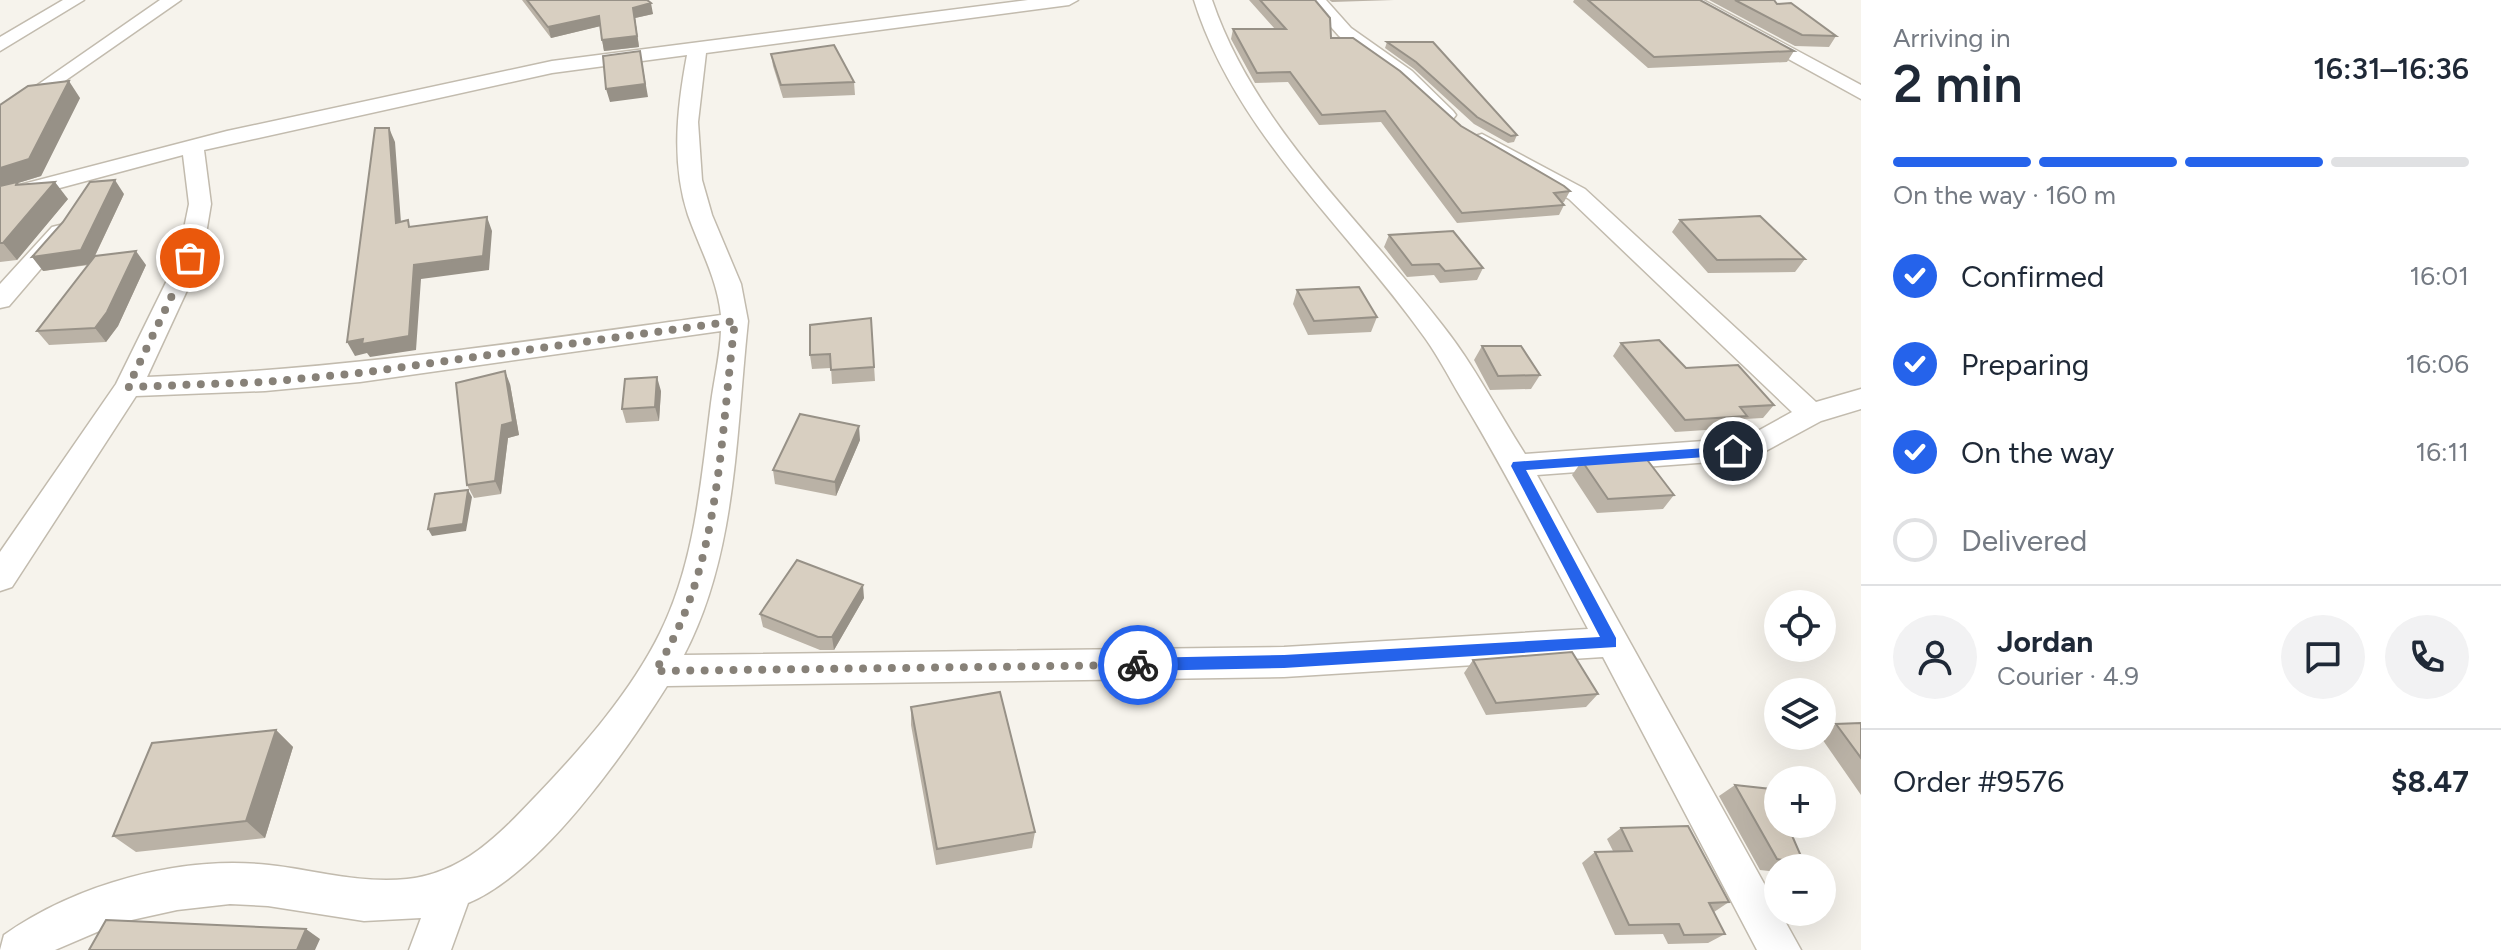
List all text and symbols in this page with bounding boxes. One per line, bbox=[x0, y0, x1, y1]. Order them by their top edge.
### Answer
text: Arriving in bbox=[1893, 22, 2011, 54]
text: 16:31–16:36 bbox=[2313, 50, 2469, 87]
text: 2 min bbox=[1893, 53, 2022, 115]
text: On the way · 160 m bbox=[1893, 179, 2116, 211]
pin bbox=[156, 224, 224, 292]
icon: bag bbox=[168, 236, 212, 280]
icon: check bbox=[1893, 254, 1937, 298]
text: Confirmed bbox=[1961, 258, 2104, 295]
text: 16:01 bbox=[2410, 260, 2469, 292]
icon: check bbox=[1893, 342, 1937, 386]
text: Preparing bbox=[1961, 346, 2089, 383]
text: 16:06 bbox=[2406, 348, 2469, 380]
pin bbox=[1699, 417, 1767, 485]
icon: home bbox=[1711, 429, 1755, 473]
icon: check bbox=[1893, 430, 1937, 474]
text: On the way bbox=[1961, 434, 2114, 471]
text: 16:11 bbox=[2415, 436, 2469, 468]
text: Delivered bbox=[1961, 522, 2087, 559]
map controls bbox=[1764, 590, 1836, 926]
button: locate bbox=[1764, 590, 1836, 662]
button: person bbox=[1893, 615, 1977, 699]
button: chat bbox=[2281, 615, 2365, 699]
button: phone bbox=[2385, 615, 2469, 699]
text: Jordan bbox=[1997, 623, 2093, 660]
courier bbox=[1098, 625, 1178, 705]
icon: bike bbox=[1116, 643, 1160, 687]
text: Courier · 4.9 bbox=[1997, 660, 2139, 692]
button: layers bbox=[1764, 678, 1836, 750]
text: Order #9576 bbox=[1893, 763, 2064, 800]
text: $8.47 bbox=[2391, 763, 2469, 800]
button: + bbox=[1764, 766, 1836, 838]
button: − bbox=[1764, 854, 1836, 926]

